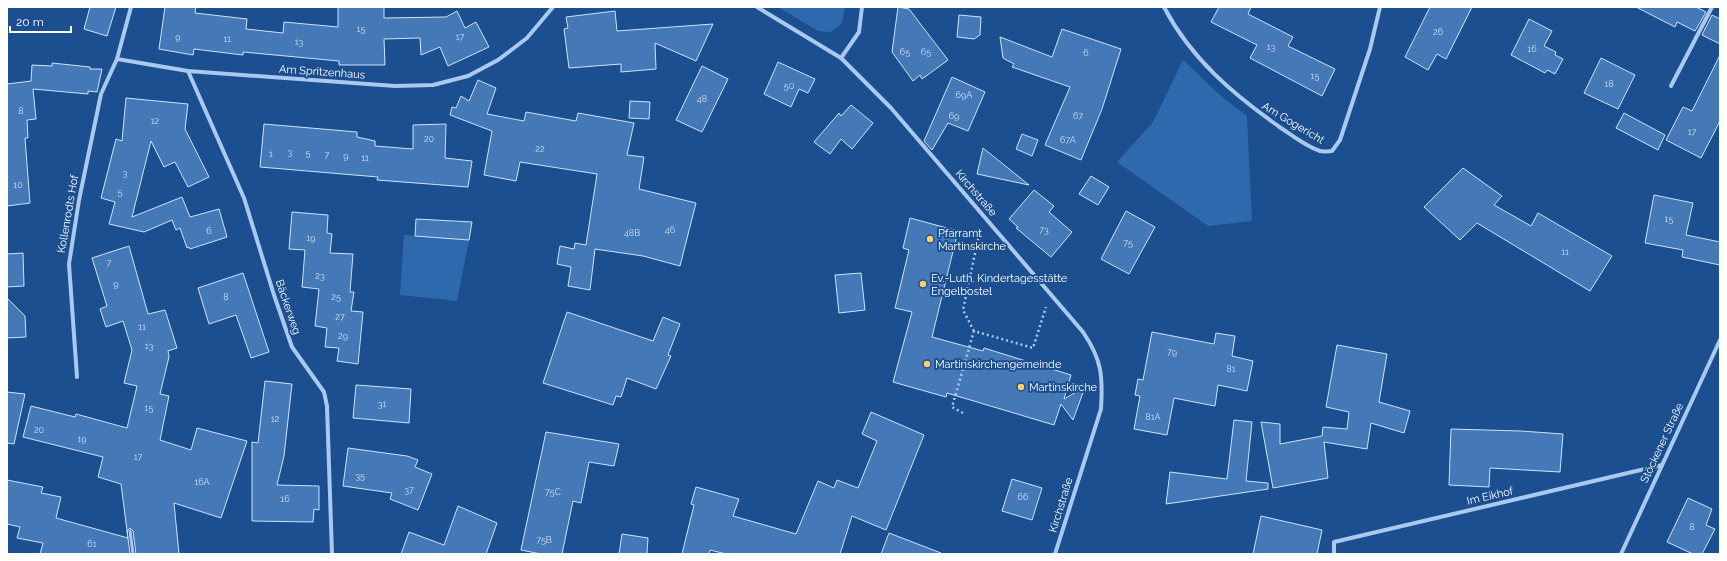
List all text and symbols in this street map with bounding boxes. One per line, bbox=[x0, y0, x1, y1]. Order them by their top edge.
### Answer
scale bar bbox=[10, 8, 71, 34]
text: 20 m bbox=[16, 15, 44, 29]
house number: 15 bbox=[357, 24, 365, 34]
house number: 26 bbox=[1433, 27, 1444, 37]
house number: 9 bbox=[175, 32, 181, 42]
house number: 17 bbox=[456, 32, 464, 42]
house number: 11 bbox=[223, 34, 231, 44]
house number: 13 bbox=[295, 37, 304, 47]
house number: 13 bbox=[1267, 42, 1276, 52]
house number: 16 bbox=[1527, 44, 1537, 54]
house number: 65 bbox=[900, 47, 910, 57]
house number: 65 bbox=[921, 47, 931, 57]
house number: 6 bbox=[1083, 48, 1089, 58]
street label: Am Spritzenhaus bbox=[279, 63, 365, 81]
house number: 15 bbox=[1311, 71, 1319, 81]
house number: 18 bbox=[1604, 79, 1614, 89]
house number: 50 bbox=[784, 81, 795, 91]
house number: 69A bbox=[956, 90, 972, 100]
house number: 48 bbox=[697, 94, 707, 104]
street label: Am Gogericht bbox=[1259, 99, 1327, 147]
house number: 8 bbox=[18, 106, 24, 116]
house number: 69 bbox=[949, 111, 959, 121]
house number: 67 bbox=[1073, 111, 1083, 121]
house number: 12 bbox=[151, 116, 160, 126]
house number: 17 bbox=[1688, 127, 1696, 137]
house number: 20 bbox=[424, 134, 435, 144]
house number: 67A bbox=[1060, 135, 1076, 145]
house number: 22 bbox=[535, 144, 545, 154]
house number: 3 bbox=[288, 147, 293, 157]
house number: 5 bbox=[306, 148, 311, 158]
house number: 1 bbox=[269, 149, 273, 159]
house number: 7 bbox=[325, 150, 330, 160]
house number: 9 bbox=[343, 151, 349, 161]
house number: 11 bbox=[361, 153, 369, 163]
street label: Kirchstraße bbox=[952, 167, 1000, 219]
house number: 3 bbox=[123, 168, 128, 178]
street label: Kollenrodts Hof bbox=[55, 174, 81, 254]
house number: 10 bbox=[13, 180, 23, 190]
house number: 5 bbox=[118, 187, 123, 197]
house number: 15 bbox=[1665, 214, 1673, 224]
house number: 46 bbox=[665, 225, 676, 235]
house number: 73 bbox=[1039, 225, 1049, 235]
house number: 6 bbox=[206, 226, 212, 236]
place label: Pfarramt Martinskirche bbox=[938, 227, 1007, 253]
house number: 48B bbox=[624, 228, 640, 238]
house number: 19 bbox=[306, 233, 316, 243]
marker: Pfarramt Martinskirche bbox=[925, 234, 935, 244]
house number: 75 bbox=[1123, 238, 1133, 248]
house number: 11 bbox=[1561, 247, 1569, 257]
house number: 7 bbox=[107, 258, 112, 268]
house number: 23 bbox=[315, 271, 325, 281]
place label: Ev.-Luth. Kindertagesstätte Engelbostel bbox=[931, 272, 1068, 298]
street label: Bäckerweg bbox=[273, 278, 303, 336]
house number: 9 bbox=[113, 279, 119, 289]
marker: Ev.-Luth. Kindertagesstätte Engelbostel bbox=[918, 279, 928, 289]
house number: 8 bbox=[223, 292, 229, 302]
house number: 25 bbox=[331, 292, 341, 302]
house number: 27 bbox=[335, 312, 345, 322]
house number: 11 bbox=[138, 322, 146, 332]
house number: 29 bbox=[338, 331, 348, 341]
house number: 13 bbox=[145, 341, 154, 351]
house number: 79 bbox=[1167, 347, 1177, 357]
place label: Martinskirchengemeinde bbox=[935, 358, 1062, 371]
marker: Martinskirchengemeinde bbox=[922, 359, 932, 369]
house number: 81 bbox=[1226, 364, 1236, 374]
place label: Martinskirche bbox=[1029, 381, 1098, 394]
marker: Martinskirche bbox=[1016, 382, 1026, 392]
house number: 31 bbox=[378, 399, 386, 409]
street label: Stöckener Straße bbox=[1638, 401, 1686, 485]
house number: 15 bbox=[145, 403, 153, 413]
house number: 81A bbox=[1145, 412, 1161, 422]
house number: 12 bbox=[271, 414, 280, 424]
house number: 20 bbox=[34, 425, 45, 435]
house number: 19 bbox=[77, 434, 87, 444]
house number: 17 bbox=[134, 452, 142, 462]
house number: 35 bbox=[355, 471, 365, 481]
street label: Kirchstraße bbox=[1046, 475, 1076, 534]
house number: 16A bbox=[194, 477, 210, 487]
street label: Im Eikhof bbox=[1466, 484, 1515, 508]
house number: 37 bbox=[404, 485, 414, 495]
house number: 75C bbox=[545, 487, 561, 497]
house number: 66 bbox=[1018, 492, 1029, 502]
house number: 16 bbox=[280, 494, 290, 504]
house number: 8 bbox=[1689, 522, 1695, 532]
house number: 75B bbox=[536, 535, 552, 545]
house number: 61 bbox=[87, 539, 97, 549]

